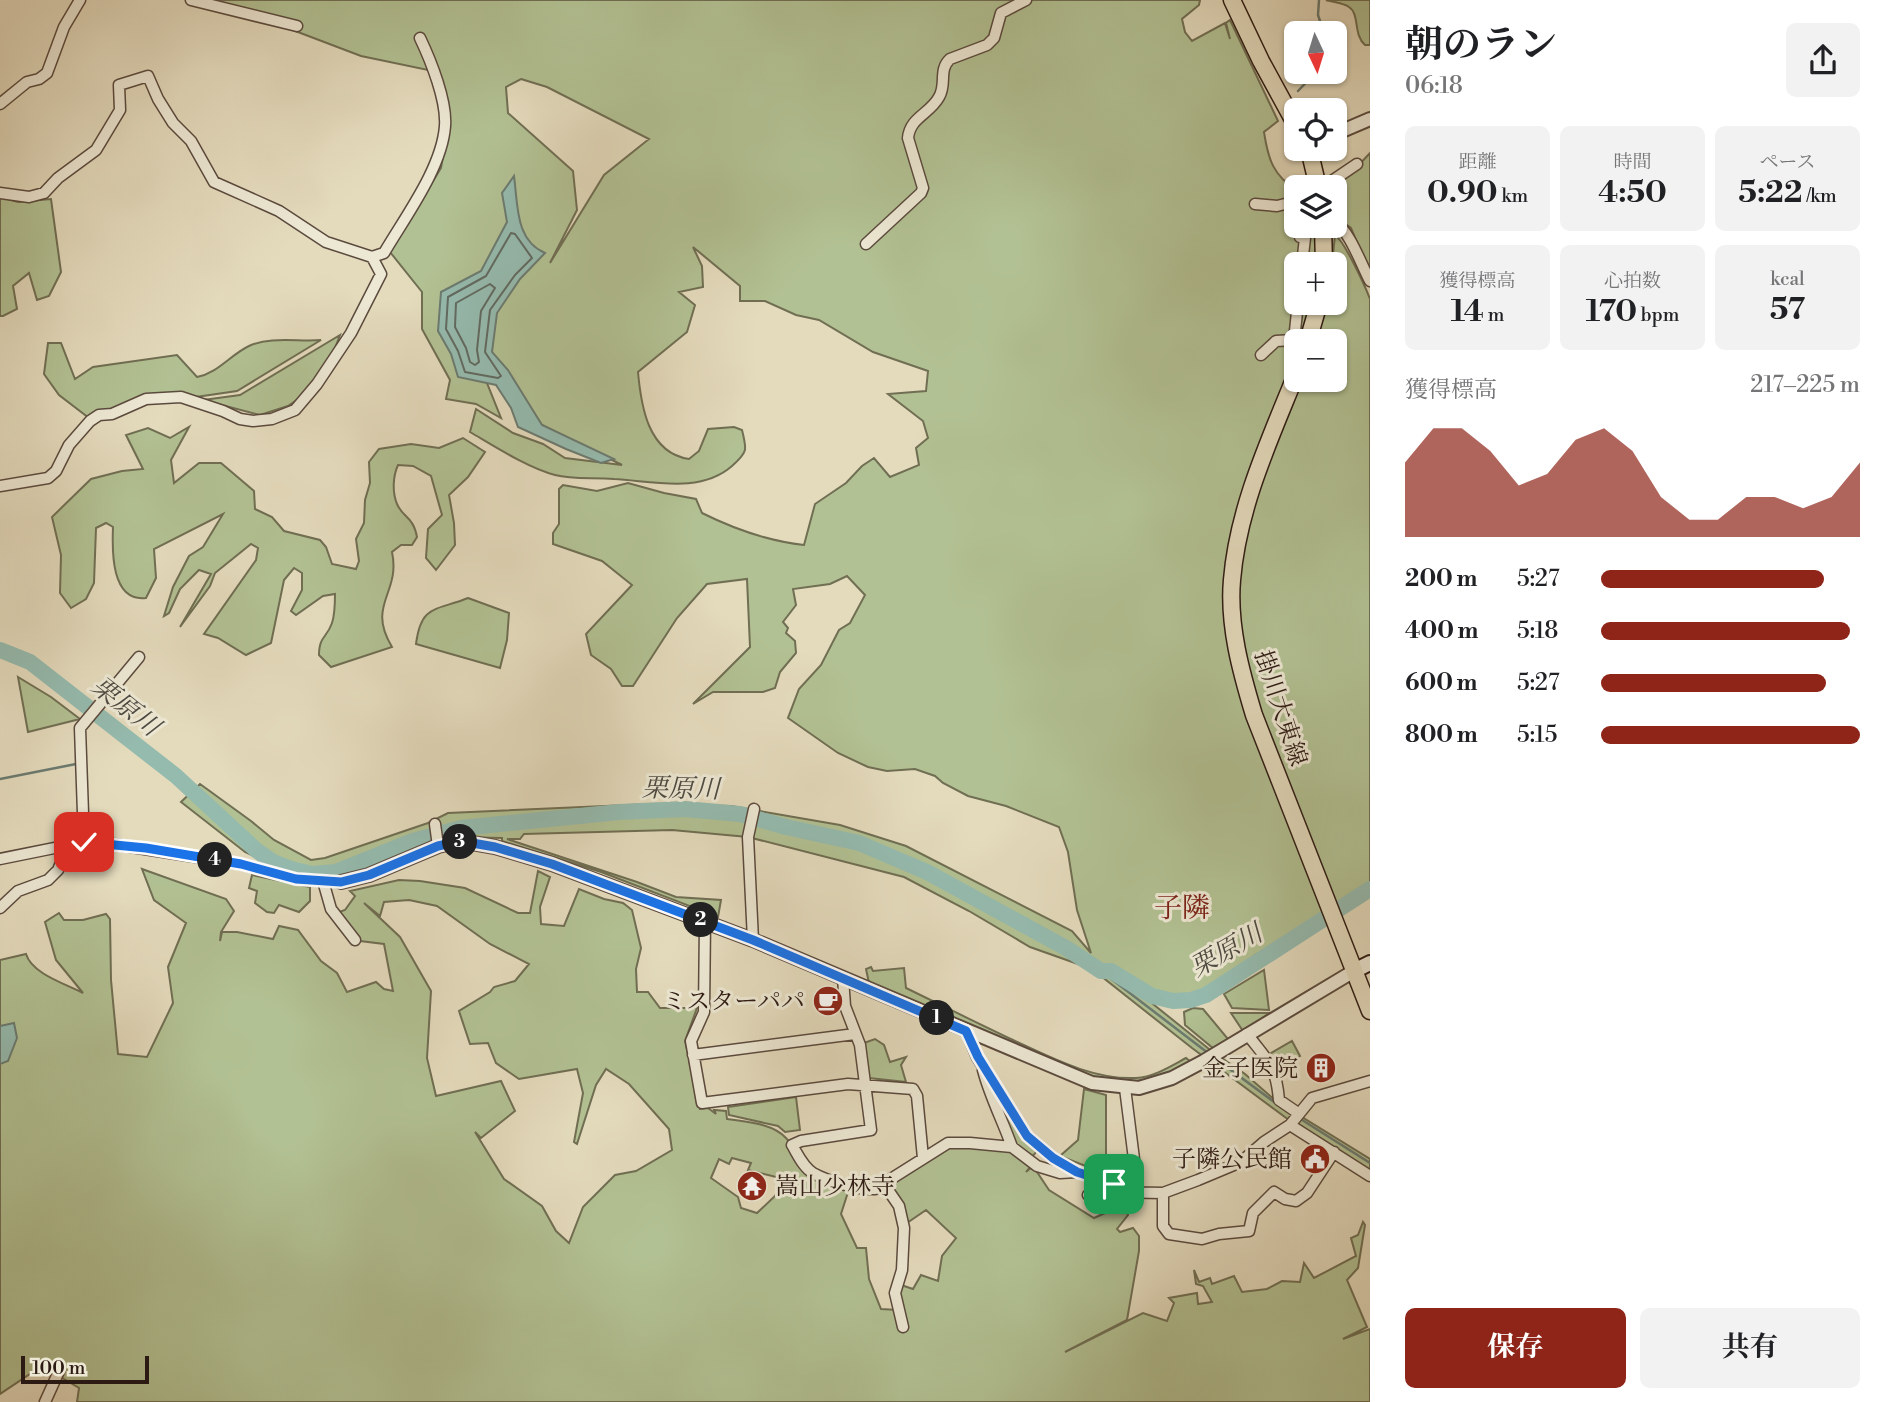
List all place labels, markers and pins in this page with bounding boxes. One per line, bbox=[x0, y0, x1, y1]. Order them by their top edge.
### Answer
pin bbox=[54, 812, 114, 872]
pin: 3 bbox=[442, 824, 477, 860]
pin: 4 bbox=[198, 842, 232, 878]
pin: 2 bbox=[684, 902, 718, 937]
cafe icon: ミスターパパ bbox=[811, 984, 845, 1018]
place label: ミスターパパ bbox=[662, 987, 805, 1017]
pin: 1 bbox=[920, 1000, 954, 1036]
building icon: 金子医院 bbox=[1304, 1051, 1338, 1085]
place label: 金子医院 bbox=[1202, 1054, 1298, 1084]
public building icon: 子隣公民館 bbox=[1298, 1142, 1332, 1176]
place label: 子隣公民館 bbox=[1172, 1145, 1292, 1175]
pin bbox=[1084, 1154, 1144, 1214]
temple icon: 嵩山少林寺 bbox=[735, 1169, 769, 1203]
place label: 嵩山少林寺 bbox=[775, 1172, 895, 1202]

